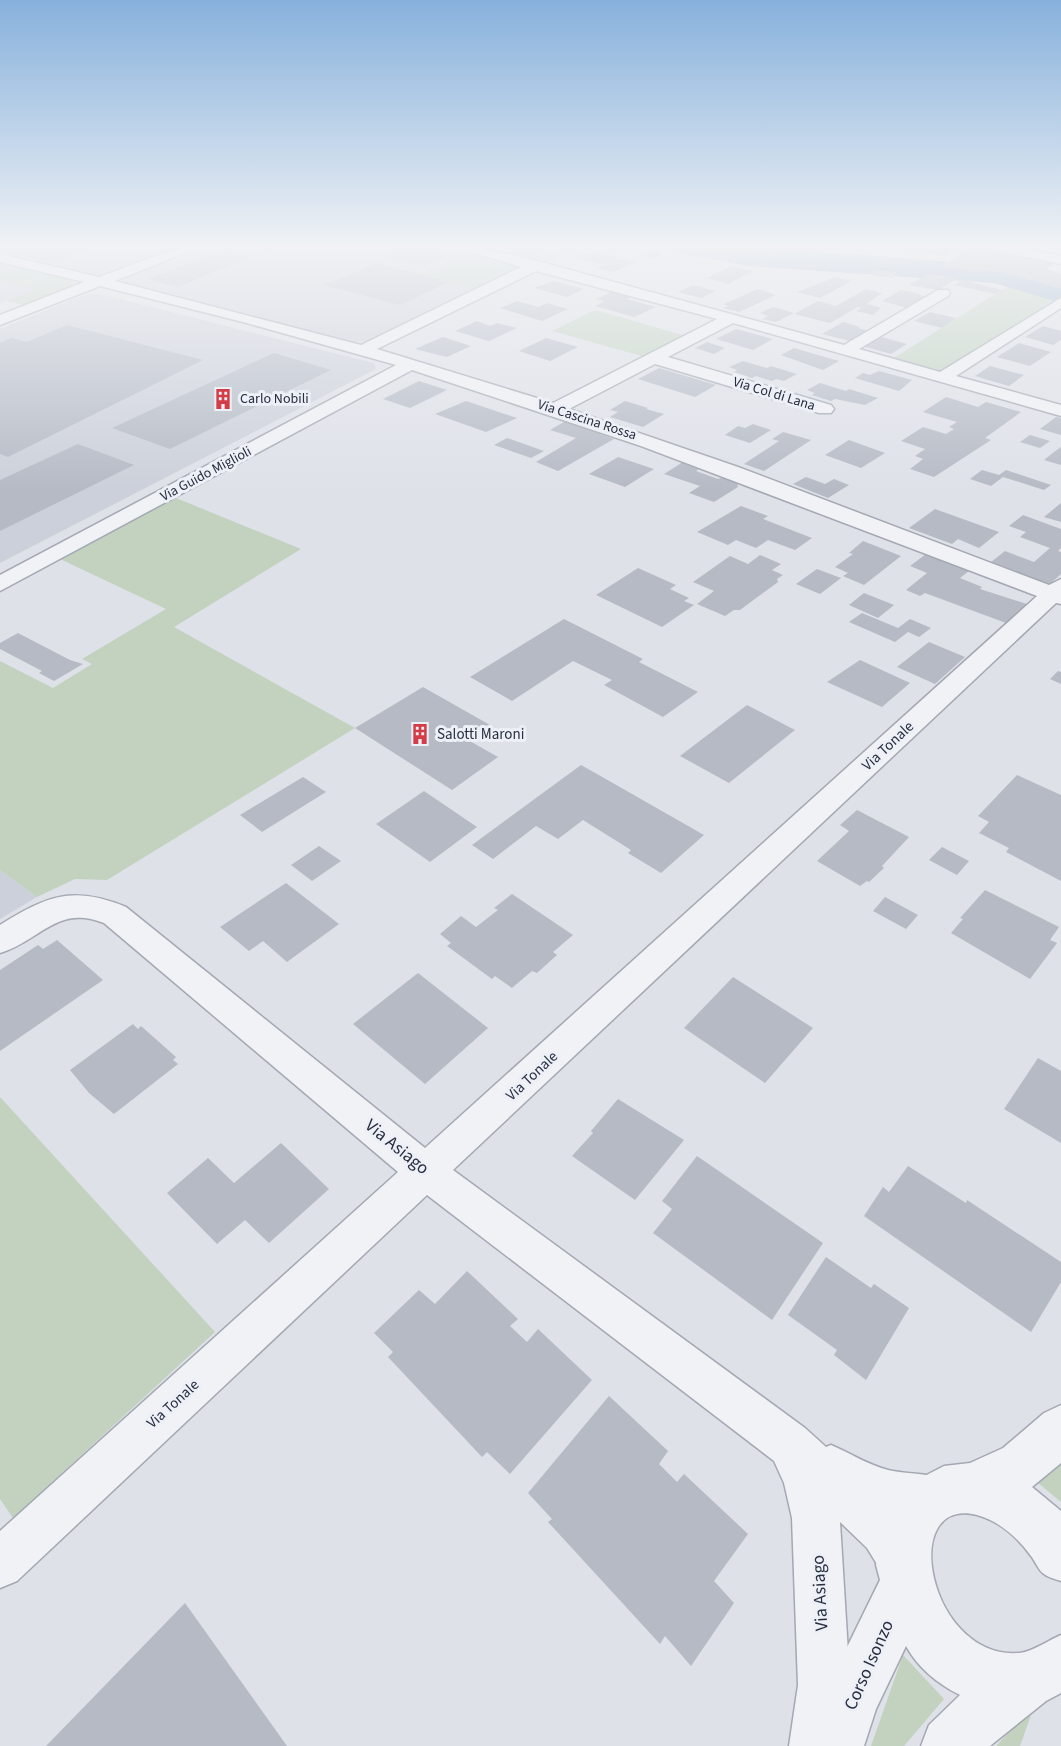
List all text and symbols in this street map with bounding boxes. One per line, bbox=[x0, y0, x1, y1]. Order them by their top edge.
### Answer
street label: Via Col di Lana bbox=[730, 372, 818, 416]
building icon: Carlo Nobili bbox=[211, 387, 235, 411]
place label: Carlo Nobili bbox=[240, 389, 309, 409]
street label: Via Cascina Rossa bbox=[535, 395, 639, 445]
street label: Via Guido Miglioli bbox=[157, 442, 255, 506]
street label: Via Tonale bbox=[857, 716, 919, 776]
building icon: Salotti Maroni bbox=[408, 722, 432, 746]
place label: Salotti Maroni bbox=[437, 724, 524, 745]
street label: Via Tonale bbox=[501, 1046, 563, 1106]
street label: Via Asiago bbox=[360, 1113, 434, 1181]
street label: Via Tonale bbox=[142, 1375, 204, 1433]
street label: Via Asiago bbox=[806, 1554, 834, 1632]
street label: Corso Isonzo bbox=[838, 1616, 900, 1714]

